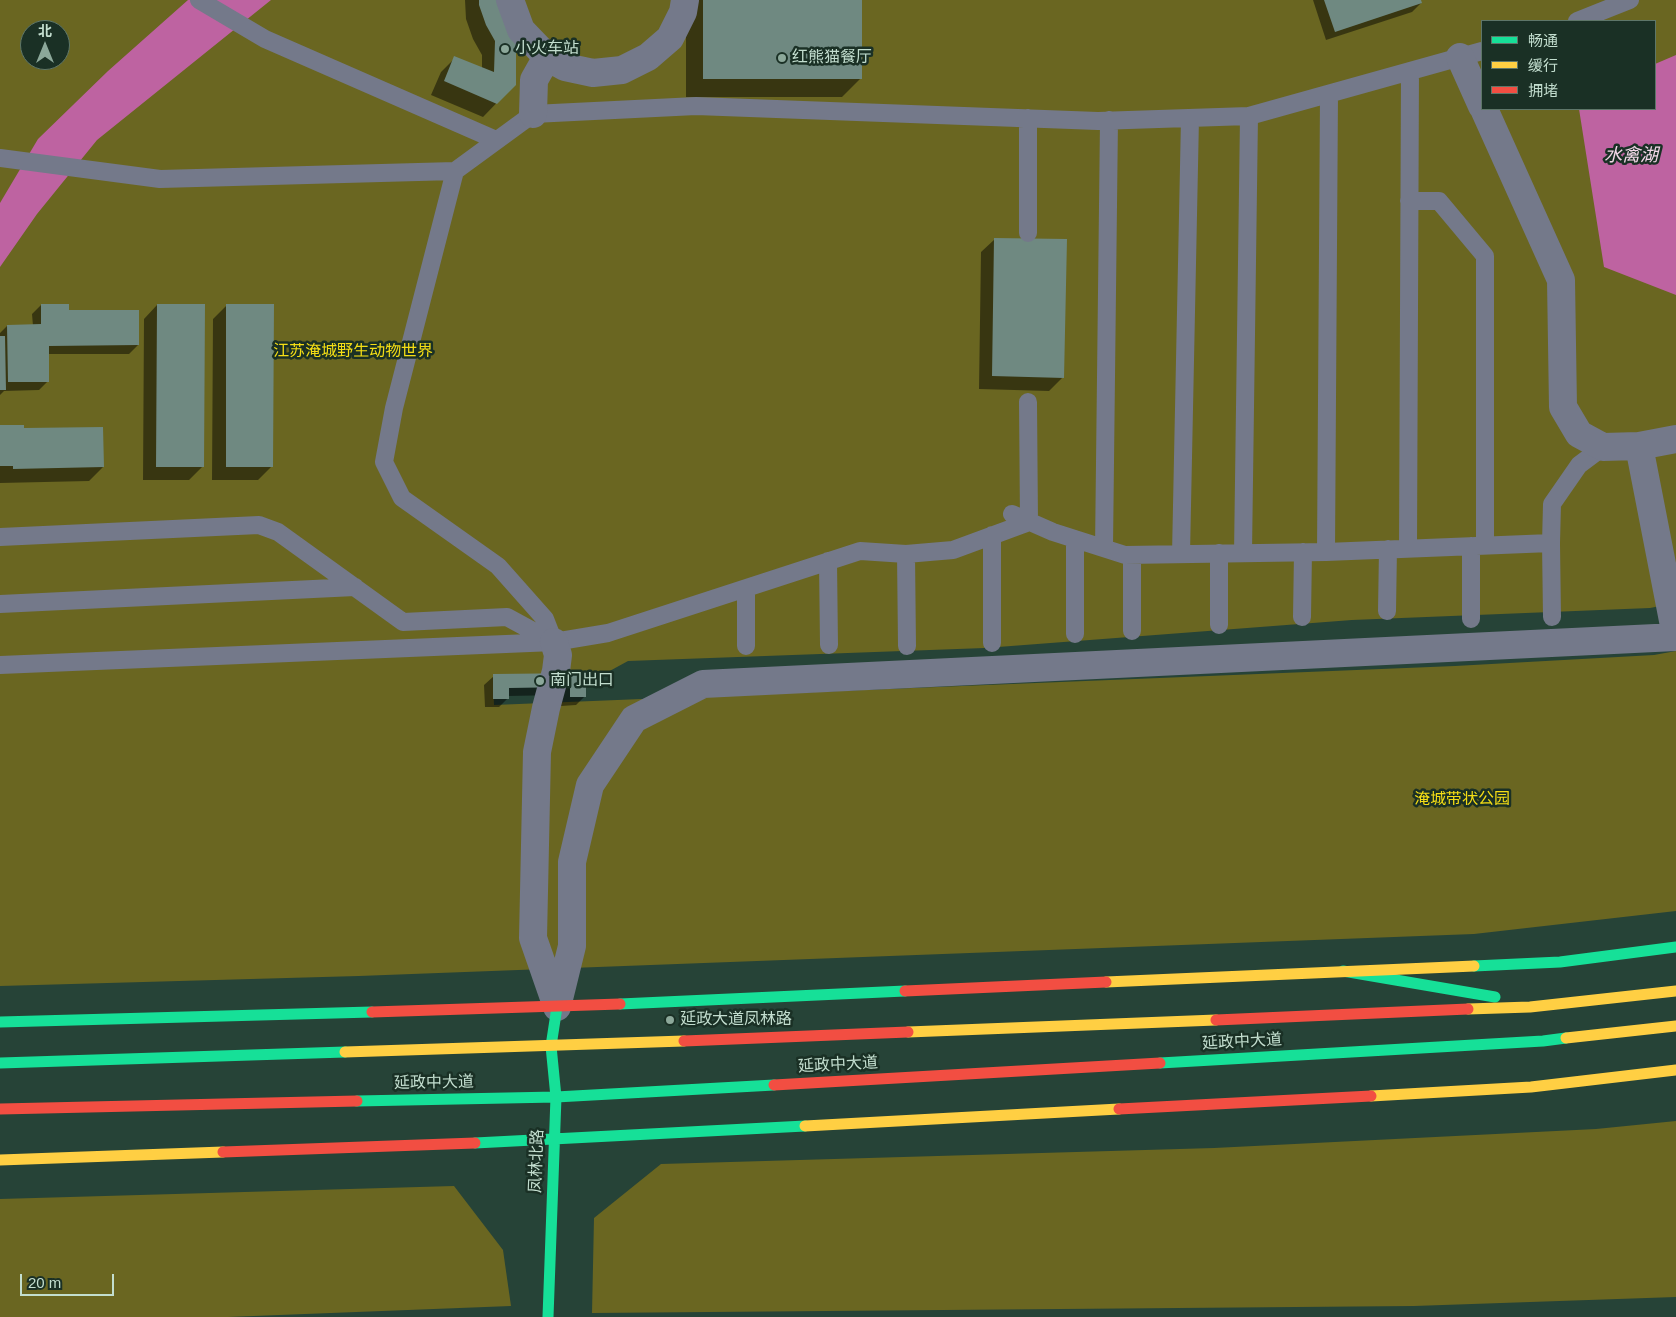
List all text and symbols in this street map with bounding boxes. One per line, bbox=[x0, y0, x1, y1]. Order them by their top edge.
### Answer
north arrow bbox=[20, 20, 70, 70]
legend bbox=[1481, 20, 1656, 110]
text: 北 bbox=[38, 23, 52, 39]
text: 畅通 bbox=[1528, 32, 1558, 49]
place label: 小火车站 bbox=[515, 39, 579, 59]
marker: 小火车站 bbox=[499, 43, 511, 55]
place label: 红熊猫餐厅 bbox=[792, 48, 872, 68]
marker: 红熊猫餐厅 bbox=[776, 52, 788, 64]
text: 缓行 bbox=[1528, 57, 1558, 74]
text: 拥堵 bbox=[1528, 82, 1558, 99]
water label: 水禽湖 bbox=[1604, 145, 1658, 167]
park label: 江苏淹城野生动物世界 bbox=[273, 342, 433, 362]
place label: 南门出口 bbox=[550, 671, 614, 691]
marker: 南门出口 bbox=[534, 675, 546, 687]
park label: 淹城带状公园 bbox=[1414, 790, 1510, 810]
place label: 延政大道凤林路 bbox=[680, 1010, 792, 1030]
marker: 延政大道凤林路 bbox=[664, 1014, 676, 1026]
street label: 延政中大道 bbox=[1202, 1030, 1282, 1054]
street label: 延政中大道 bbox=[798, 1053, 878, 1077]
street label: 延政中大道 bbox=[394, 1073, 474, 1093]
street label: 凤林北路 bbox=[526, 1129, 548, 1193]
scale bar bbox=[22, 1264, 116, 1296]
text: 20 m bbox=[28, 1274, 61, 1291]

